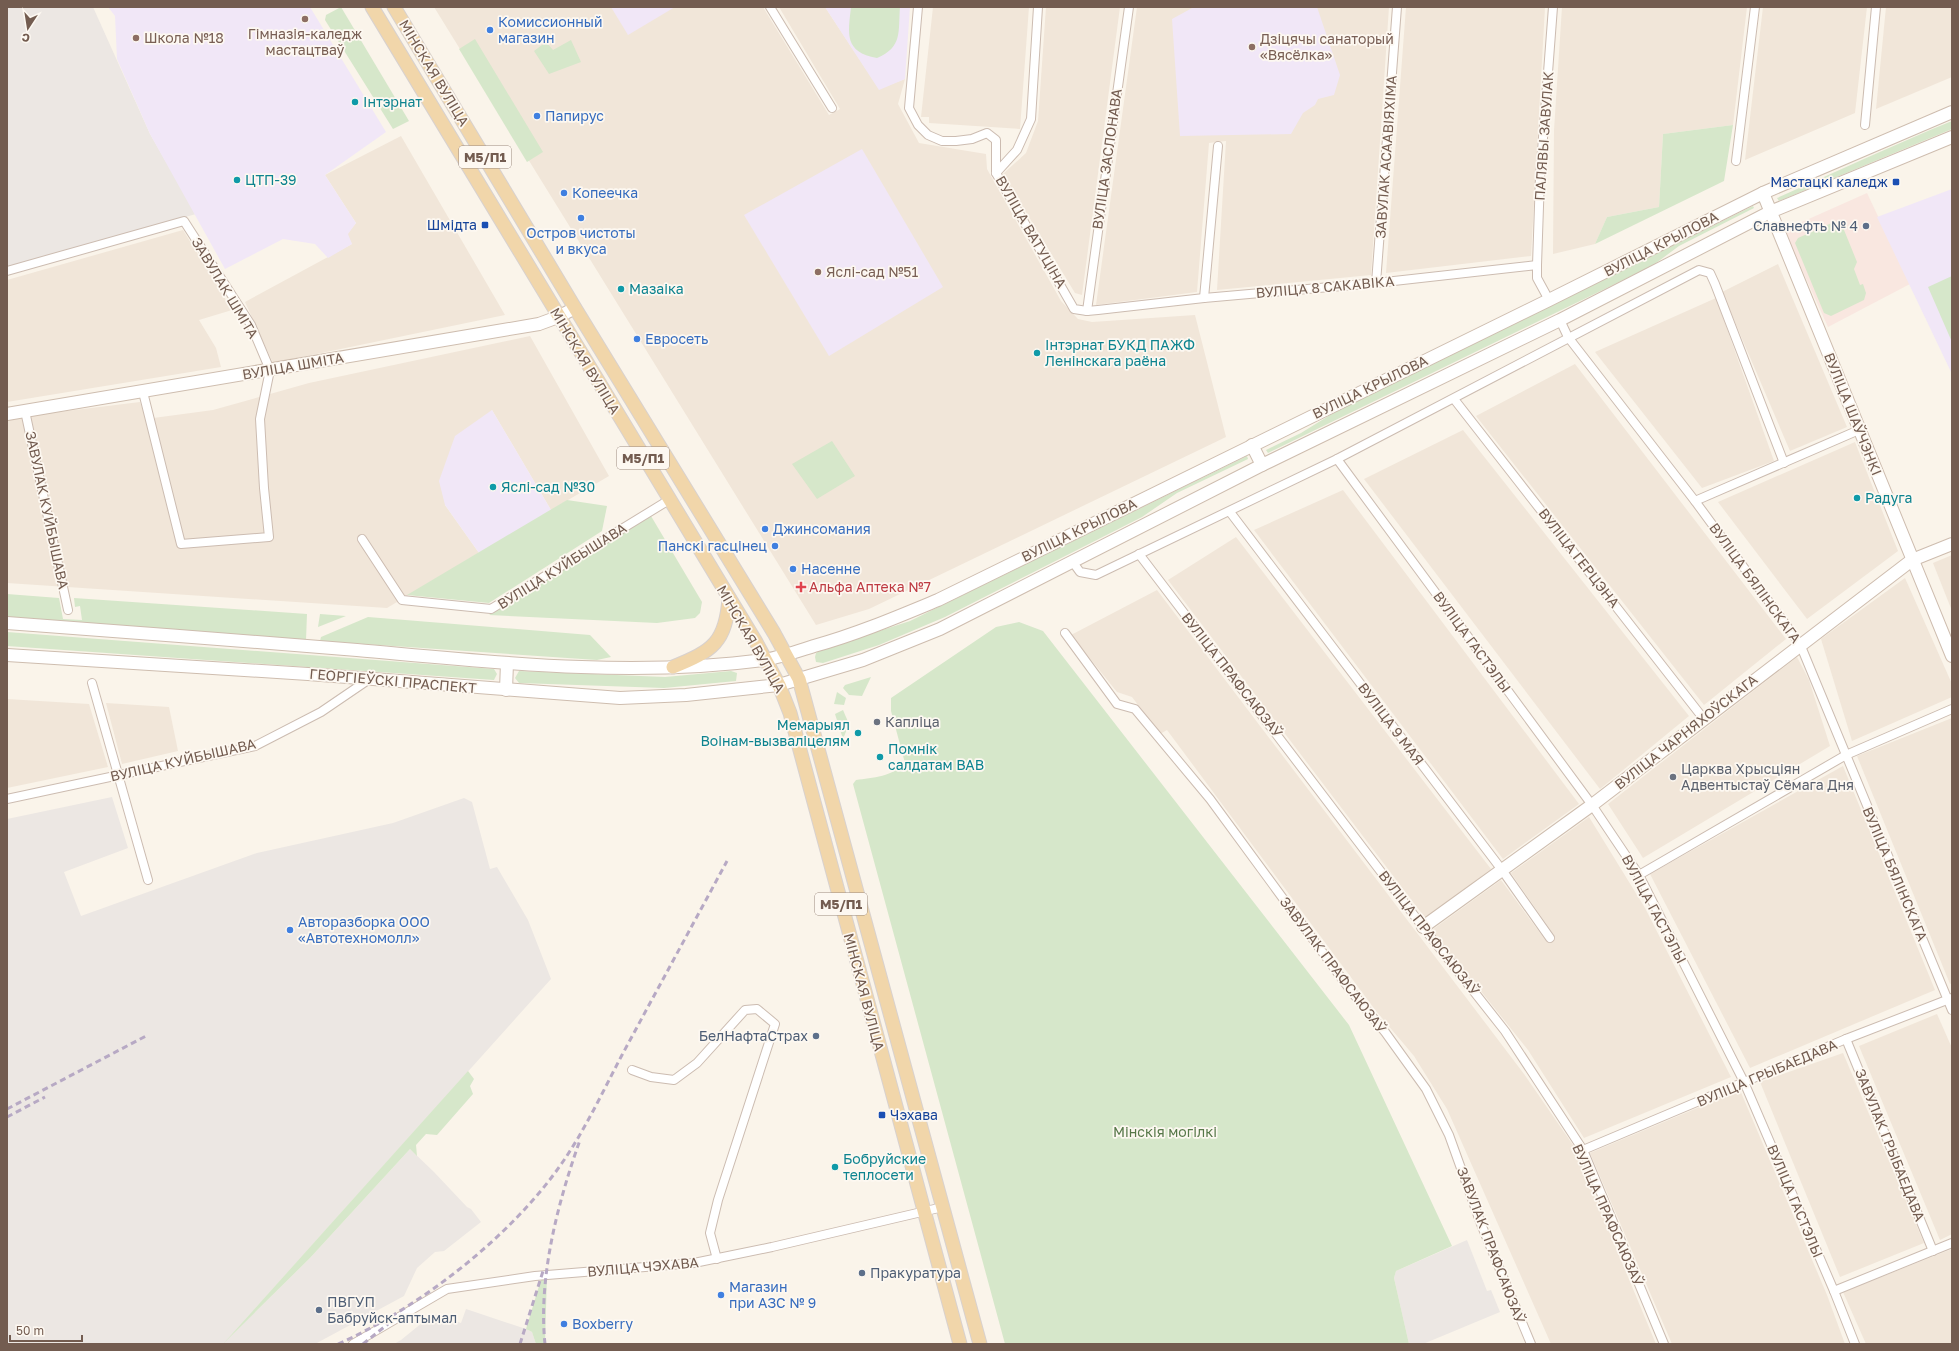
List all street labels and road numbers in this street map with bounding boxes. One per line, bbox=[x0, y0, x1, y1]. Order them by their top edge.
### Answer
street label: МІНСКАЯ ВУЛІЦА bbox=[396, 16, 473, 130]
street label: ПАЛЯВЫ ЗАВУЛАК bbox=[1530, 70, 1557, 201]
street label: ЗАВУЛАК АСААВІЯХІМА bbox=[1371, 74, 1400, 239]
street label: ВУЛІЦА ЗАСЛОНАВА bbox=[1088, 87, 1125, 230]
road number: М5/П1 bbox=[459, 146, 511, 168]
street label: ВУЛІЦА ВАТУЦІНА bbox=[992, 173, 1071, 291]
street label: ВУЛІЦА КРЫЛОВА bbox=[1601, 207, 1721, 280]
street label: ЗАВУЛАК ШМІТА bbox=[189, 234, 263, 342]
street label: ВУЛІЦА 8 САКАВІКА bbox=[1255, 272, 1396, 301]
street label: МІНСКАЯ ВУЛІЦА bbox=[547, 304, 624, 418]
street label: ВУЛІЦА ШМІТА bbox=[241, 348, 346, 383]
street label: ВУЛІЦА ШАЎЧЭНКІ bbox=[1821, 350, 1886, 478]
street label: ВУЛІЦА КРЫЛОВА bbox=[1309, 351, 1431, 422]
street label: ЗАВУЛАК КУЙБЫШАВА bbox=[22, 429, 73, 591]
road number: М5/П1 bbox=[617, 447, 669, 469]
street label: ВУЛІЦА КРЫЛОВА bbox=[1018, 494, 1140, 565]
street label: ВУЛІЦА ГЕРЦЭНА bbox=[1535, 505, 1624, 611]
street label: ВУЛІЦА КУЙБЫШАВА bbox=[494, 519, 630, 612]
street label: ВУЛІЦА БЯЛІНСКАГА bbox=[1706, 519, 1805, 647]
street label: МІНСКАЯ ВУЛІЦА bbox=[714, 582, 789, 696]
street label: ВУЛІЦА ГАСТЭЛЫ bbox=[1430, 588, 1515, 696]
street label: ВУЛІЦА ПРАФСАЮЗАЎ bbox=[1178, 609, 1287, 741]
street label: ГЕОРГІЕЎСКІ ПРАСПЕКТ bbox=[309, 665, 478, 696]
street label: ВУЛІЦА ЧАРНЯХОЎСКАГА bbox=[1611, 670, 1761, 793]
street label: ВУЛІЦА 9 МАЯ bbox=[1355, 679, 1428, 768]
street label: ВУЛІЦА КУЙБЫШАВА bbox=[108, 734, 258, 785]
street label: ВУЛІЦА БЯЛІНСКАГА bbox=[1859, 804, 1932, 944]
street label: ВУЛІЦА ГАСТЭЛЫ bbox=[1619, 851, 1690, 966]
street label: ВУЛІЦА ПРАФСАЮЗАЎ bbox=[1375, 867, 1484, 999]
road number: М5/П1 bbox=[815, 893, 867, 915]
street label: ЗАВУЛАК ПРАФСАЮЗАЎ bbox=[1277, 893, 1391, 1037]
street label: МІНСКАЯ ВУЛІЦА bbox=[841, 931, 889, 1053]
street label: ВУЛІЦА ГРЫБАЕДАВА bbox=[1694, 1035, 1840, 1110]
street label: ЗАВУЛАК ГРЫБАЕДАВА bbox=[1852, 1066, 1929, 1224]
street label: ВУЛІЦА ПРАФСАЮЗАЎ bbox=[1569, 1141, 1648, 1289]
street label: ВУЛІЦА ГАСТЭЛЫ bbox=[1764, 1142, 1827, 1260]
street label: ЗАВУЛАК ПРАФСАЮЗАЎ bbox=[1454, 1164, 1529, 1326]
street label: ВУЛІЦА ЧЭХАВА bbox=[587, 1253, 700, 1280]

